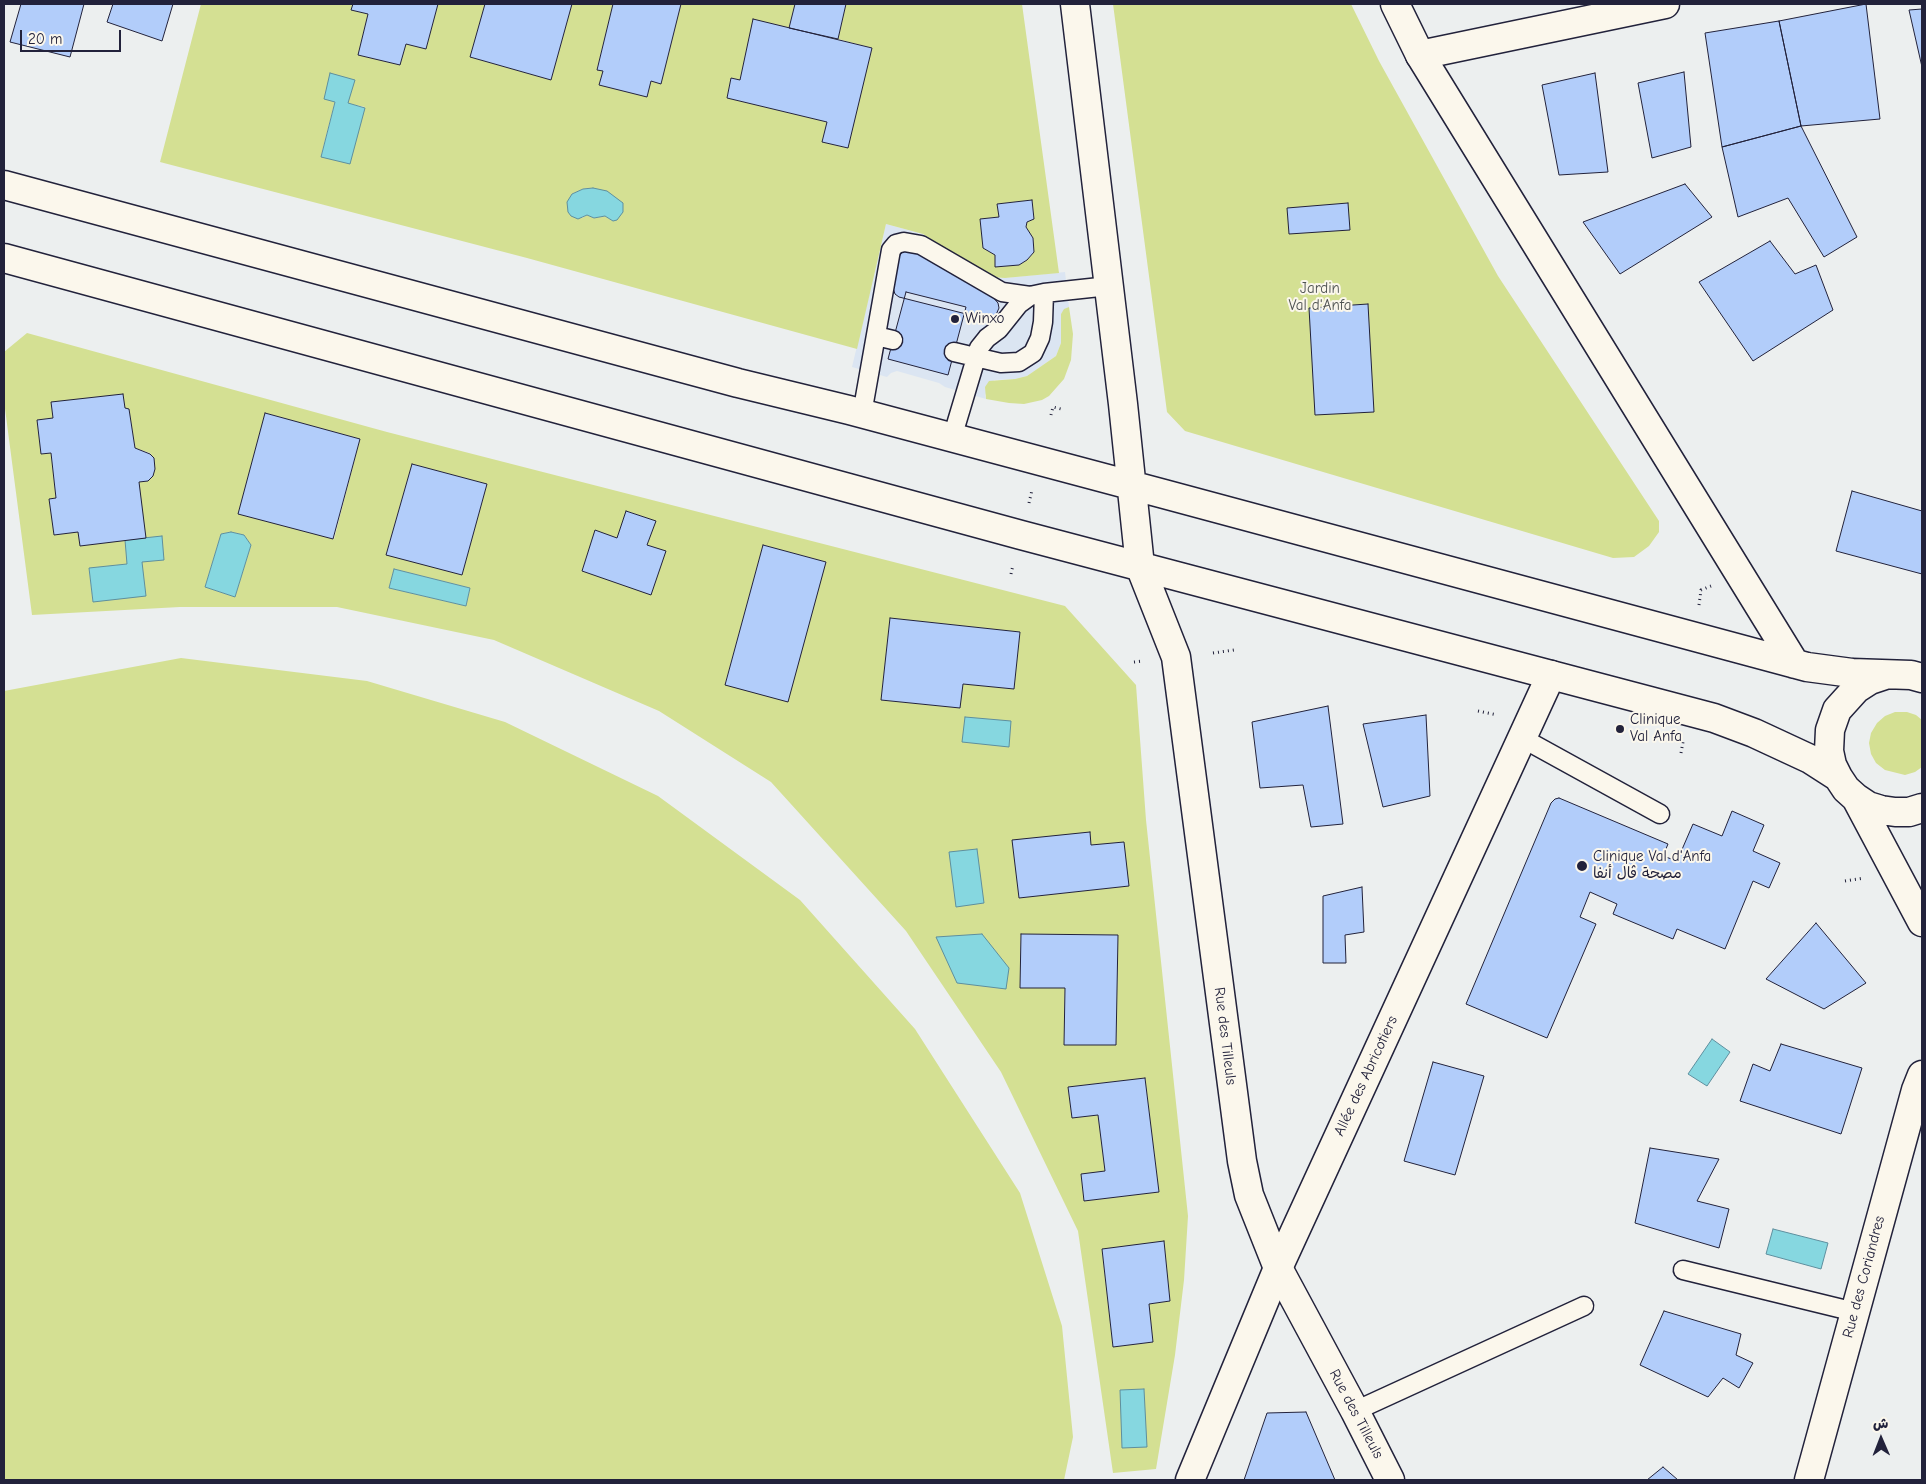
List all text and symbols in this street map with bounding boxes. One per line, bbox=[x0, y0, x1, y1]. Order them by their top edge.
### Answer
scale bar bbox=[22, 20, 124, 52]
text: 20 m bbox=[28, 30, 62, 48]
park label: Jardin Val d'Anfa bbox=[1289, 280, 1351, 315]
place label: Winxo bbox=[965, 310, 1004, 328]
marker: Winxo bbox=[949, 313, 961, 325]
place label: Clinique Val Anfa bbox=[1630, 711, 1682, 746]
marker: Clinique Val Anfa bbox=[1614, 723, 1626, 735]
place label: Clinique Val d'Anfa مصحة ڤال أنفا bbox=[1593, 848, 1711, 883]
marker: Clinique Val d'Anfa مصحة ڤال أنفا bbox=[1575, 859, 1589, 873]
street label: Rue des Tilleuls bbox=[1210, 986, 1240, 1086]
street label: Allée des Abricotiers bbox=[1330, 1013, 1402, 1139]
street label: Rue des Coriandres bbox=[1839, 1214, 1889, 1340]
street label: Rue des Tilleuls bbox=[1325, 1366, 1387, 1462]
north arrow bbox=[1856, 1414, 1906, 1464]
text: ش bbox=[1873, 1415, 1889, 1432]

